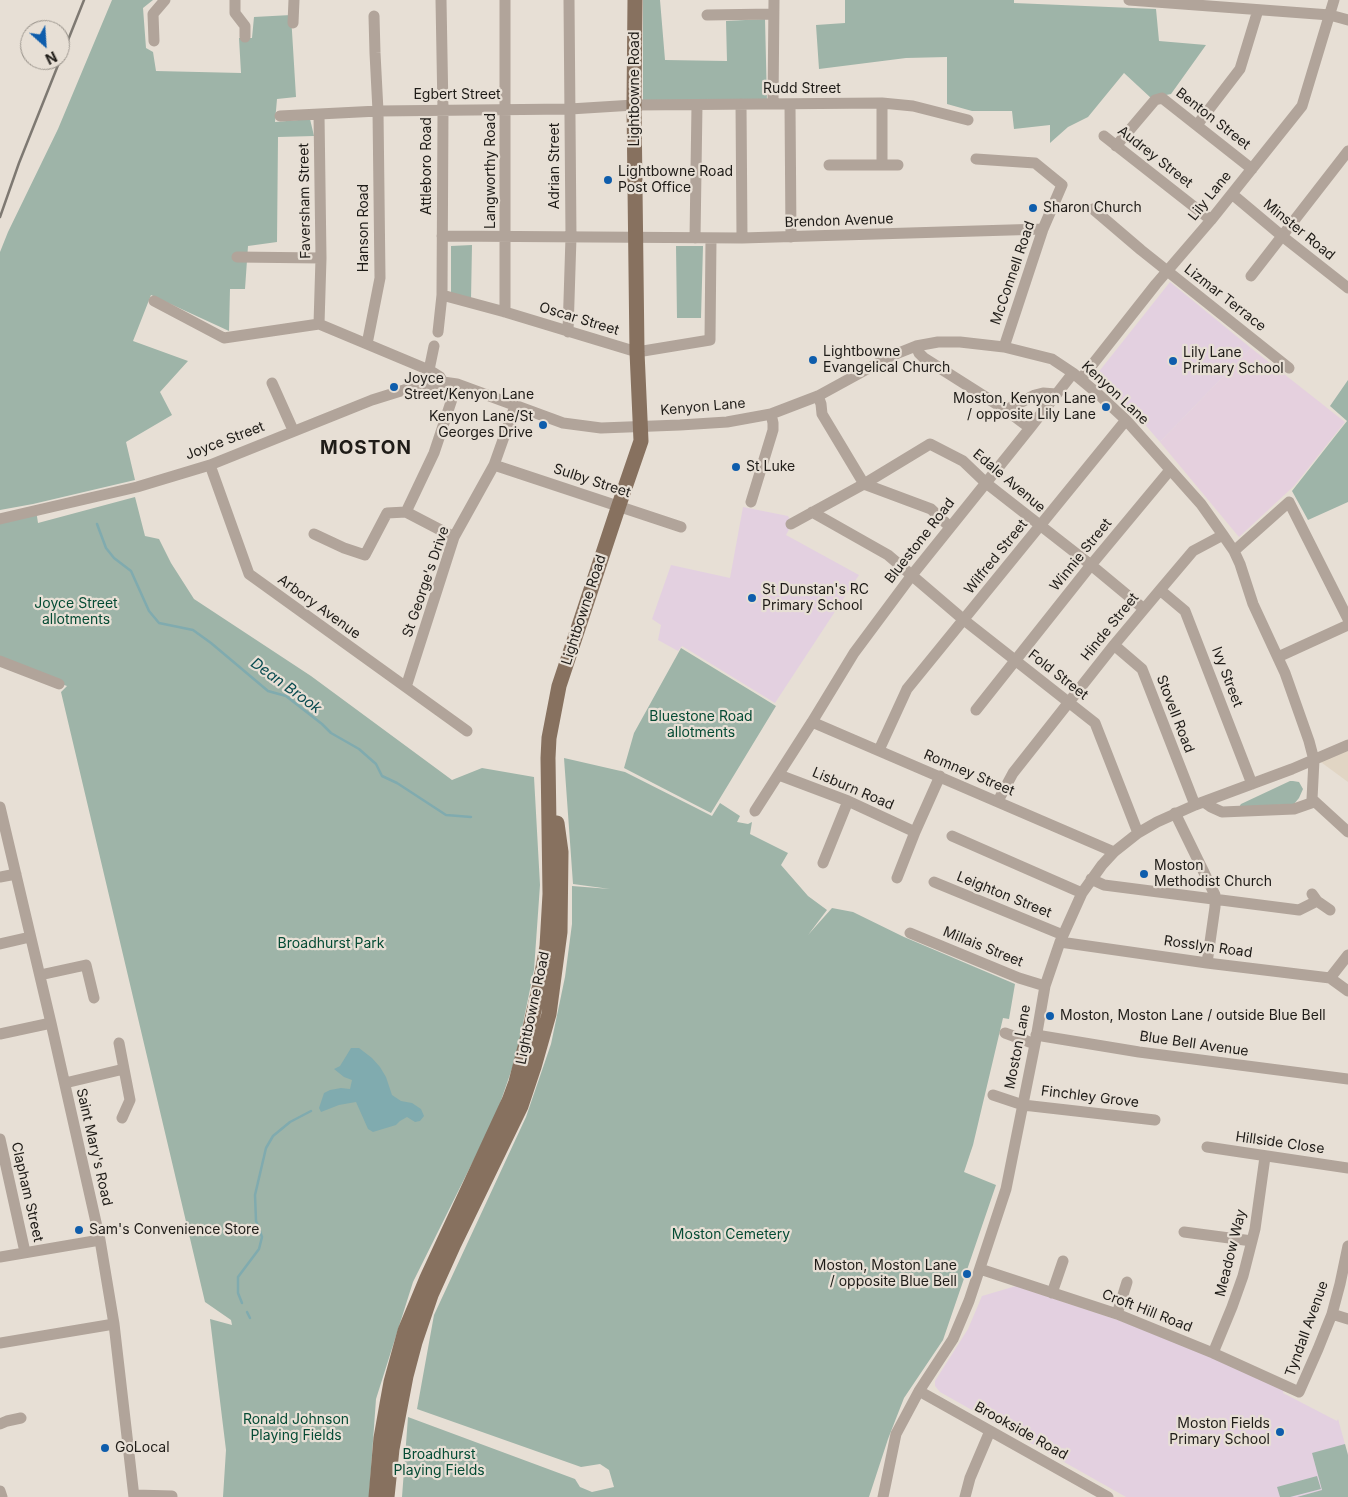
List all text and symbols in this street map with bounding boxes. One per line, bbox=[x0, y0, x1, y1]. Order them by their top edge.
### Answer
north arrow bbox=[20, 20, 70, 70]
street label: Lightbowne Road bbox=[627, 31, 643, 147]
text: N bbox=[43, 48, 60, 68]
street label: Rudd Street bbox=[763, 81, 841, 97]
street label: Benton Street bbox=[1172, 85, 1254, 153]
street label: Egbert Street bbox=[413, 87, 501, 103]
street label: Langworthy Road bbox=[483, 113, 499, 229]
street label: Attleboro Road bbox=[419, 117, 435, 215]
street label: Audrey Street bbox=[1114, 122, 1196, 192]
street label: Adrian Street bbox=[547, 123, 563, 209]
street label: Faversham Street bbox=[296, 143, 314, 259]
place label: Lightbowne Road Post Office bbox=[618, 164, 733, 196]
street label: Lily Lane bbox=[1185, 168, 1235, 224]
marker: Lightbowne Road Post Office bbox=[602, 174, 614, 186]
street label: Hanson Road bbox=[356, 184, 372, 272]
street label: Minster Road bbox=[1260, 196, 1338, 264]
place label: Sharon Church bbox=[1043, 200, 1142, 216]
marker: Sharon Church bbox=[1027, 202, 1039, 214]
street label: Brendon Avenue bbox=[784, 211, 894, 231]
street label: McConnell Road bbox=[987, 219, 1039, 327]
street label: Lizmar Terrace bbox=[1181, 261, 1269, 335]
street label: Oscar Street bbox=[537, 299, 621, 339]
place label: Lightbowne Evangelical Church bbox=[823, 344, 950, 377]
place label: Lily Lane Primary School bbox=[1183, 345, 1284, 378]
marker: Lightbowne Evangelical Church bbox=[807, 354, 819, 366]
marker: Lily Lane Primary School bbox=[1167, 355, 1179, 367]
street label: Kenyon Lane bbox=[1078, 358, 1152, 428]
place label: Joyce Street/Kenyon Lane bbox=[404, 371, 534, 404]
marker: Joyce Street/Kenyon Lane bbox=[388, 381, 400, 393]
place label: Moston, Kenyon Lane / opposite Lily Lane bbox=[953, 391, 1096, 424]
street label: Kenyon Lane bbox=[660, 395, 746, 419]
marker: Moston, Kenyon Lane / opposite Lily Lane bbox=[1100, 401, 1112, 413]
place label: Kenyon Lane/St Georges Drive bbox=[429, 409, 533, 442]
street label: Joyce Street bbox=[183, 418, 267, 464]
marker: Kenyon Lane/St Georges Drive bbox=[537, 419, 549, 431]
district label: MOSTON bbox=[319, 437, 413, 459]
street label: Edale Avenue bbox=[969, 446, 1049, 516]
place label: St Luke bbox=[746, 459, 795, 475]
street label: Sulby Street bbox=[551, 461, 633, 501]
marker: St Luke bbox=[730, 461, 742, 473]
street label: Bluestone Road bbox=[882, 495, 958, 587]
street label: Winnie Street bbox=[1047, 515, 1115, 595]
street label: Wilfred Street bbox=[961, 516, 1031, 598]
street label: St George's Drive bbox=[399, 524, 453, 640]
street label: Lightbowne Road bbox=[558, 553, 610, 667]
street label: Arbory Avenue bbox=[274, 571, 364, 643]
place label: St Dunstan's RC Primary School bbox=[762, 582, 869, 614]
street label: Hinde Street bbox=[1078, 590, 1142, 664]
marker: St Dunstan's RC Primary School bbox=[746, 592, 758, 604]
park label: Joyce Street allotments bbox=[34, 596, 118, 628]
street label: Ivy Street bbox=[1208, 645, 1246, 709]
street label: Fold Street bbox=[1025, 646, 1091, 704]
water label: Dean Brook bbox=[247, 654, 325, 718]
street label: Stovell Road bbox=[1153, 673, 1197, 755]
park label: Bluestone Road allotments bbox=[649, 709, 753, 742]
street label: Romney Street bbox=[921, 746, 1017, 800]
street label: Lisburn Road bbox=[810, 764, 896, 814]
place label: Moston Methodist Church bbox=[1154, 858, 1272, 890]
street label: Leighton Street bbox=[954, 868, 1054, 922]
marker: Moston Methodist Church bbox=[1138, 868, 1150, 880]
street label: Millais Street bbox=[940, 923, 1026, 971]
street label: Rosslyn Road bbox=[1163, 932, 1253, 962]
park label: Broadhurst Park bbox=[278, 936, 384, 952]
street label: Lightbowne Road bbox=[513, 950, 553, 1066]
street label: Moston Lane bbox=[1002, 1003, 1034, 1091]
place label: Moston, Moston Lane / outside Blue Bell bbox=[1060, 1008, 1326, 1024]
marker: Moston, Moston Lane / outside Blue Bell bbox=[1044, 1010, 1056, 1022]
street label: Blue Bell Avenue bbox=[1138, 1028, 1250, 1060]
street label: Finchley Grove bbox=[1040, 1083, 1140, 1111]
street label: Saint Mary's Road bbox=[72, 1087, 116, 1207]
street label: Hillside Close bbox=[1234, 1128, 1326, 1158]
street label: Clapham Street bbox=[7, 1140, 47, 1244]
street label: Meadow Way bbox=[1212, 1208, 1250, 1298]
place label: Sam's Convenience Store bbox=[89, 1222, 259, 1238]
marker: Sam's Convenience Store bbox=[73, 1224, 85, 1236]
park label: Moston Cemetery bbox=[672, 1227, 790, 1243]
place label: Moston, Moston Lane / opposite Blue Bell bbox=[814, 1258, 957, 1290]
marker: Moston, Moston Lane / opposite Blue Bell bbox=[961, 1268, 973, 1280]
street label: Tyndall Avenue bbox=[1282, 1279, 1332, 1379]
street label: Croft Hill Road bbox=[1100, 1286, 1194, 1336]
street label: Brookside Road bbox=[971, 1398, 1071, 1464]
park label: Ronald Johnson Playing Fields bbox=[243, 1412, 349, 1444]
place label: Moston Fields Primary School bbox=[1169, 1416, 1270, 1448]
marker: Moston Fields Primary School bbox=[1274, 1426, 1286, 1438]
place label: GoLocal bbox=[115, 1440, 170, 1456]
marker: GoLocal bbox=[99, 1442, 111, 1454]
park label: Broadhurst Playing Fields bbox=[393, 1447, 485, 1480]

